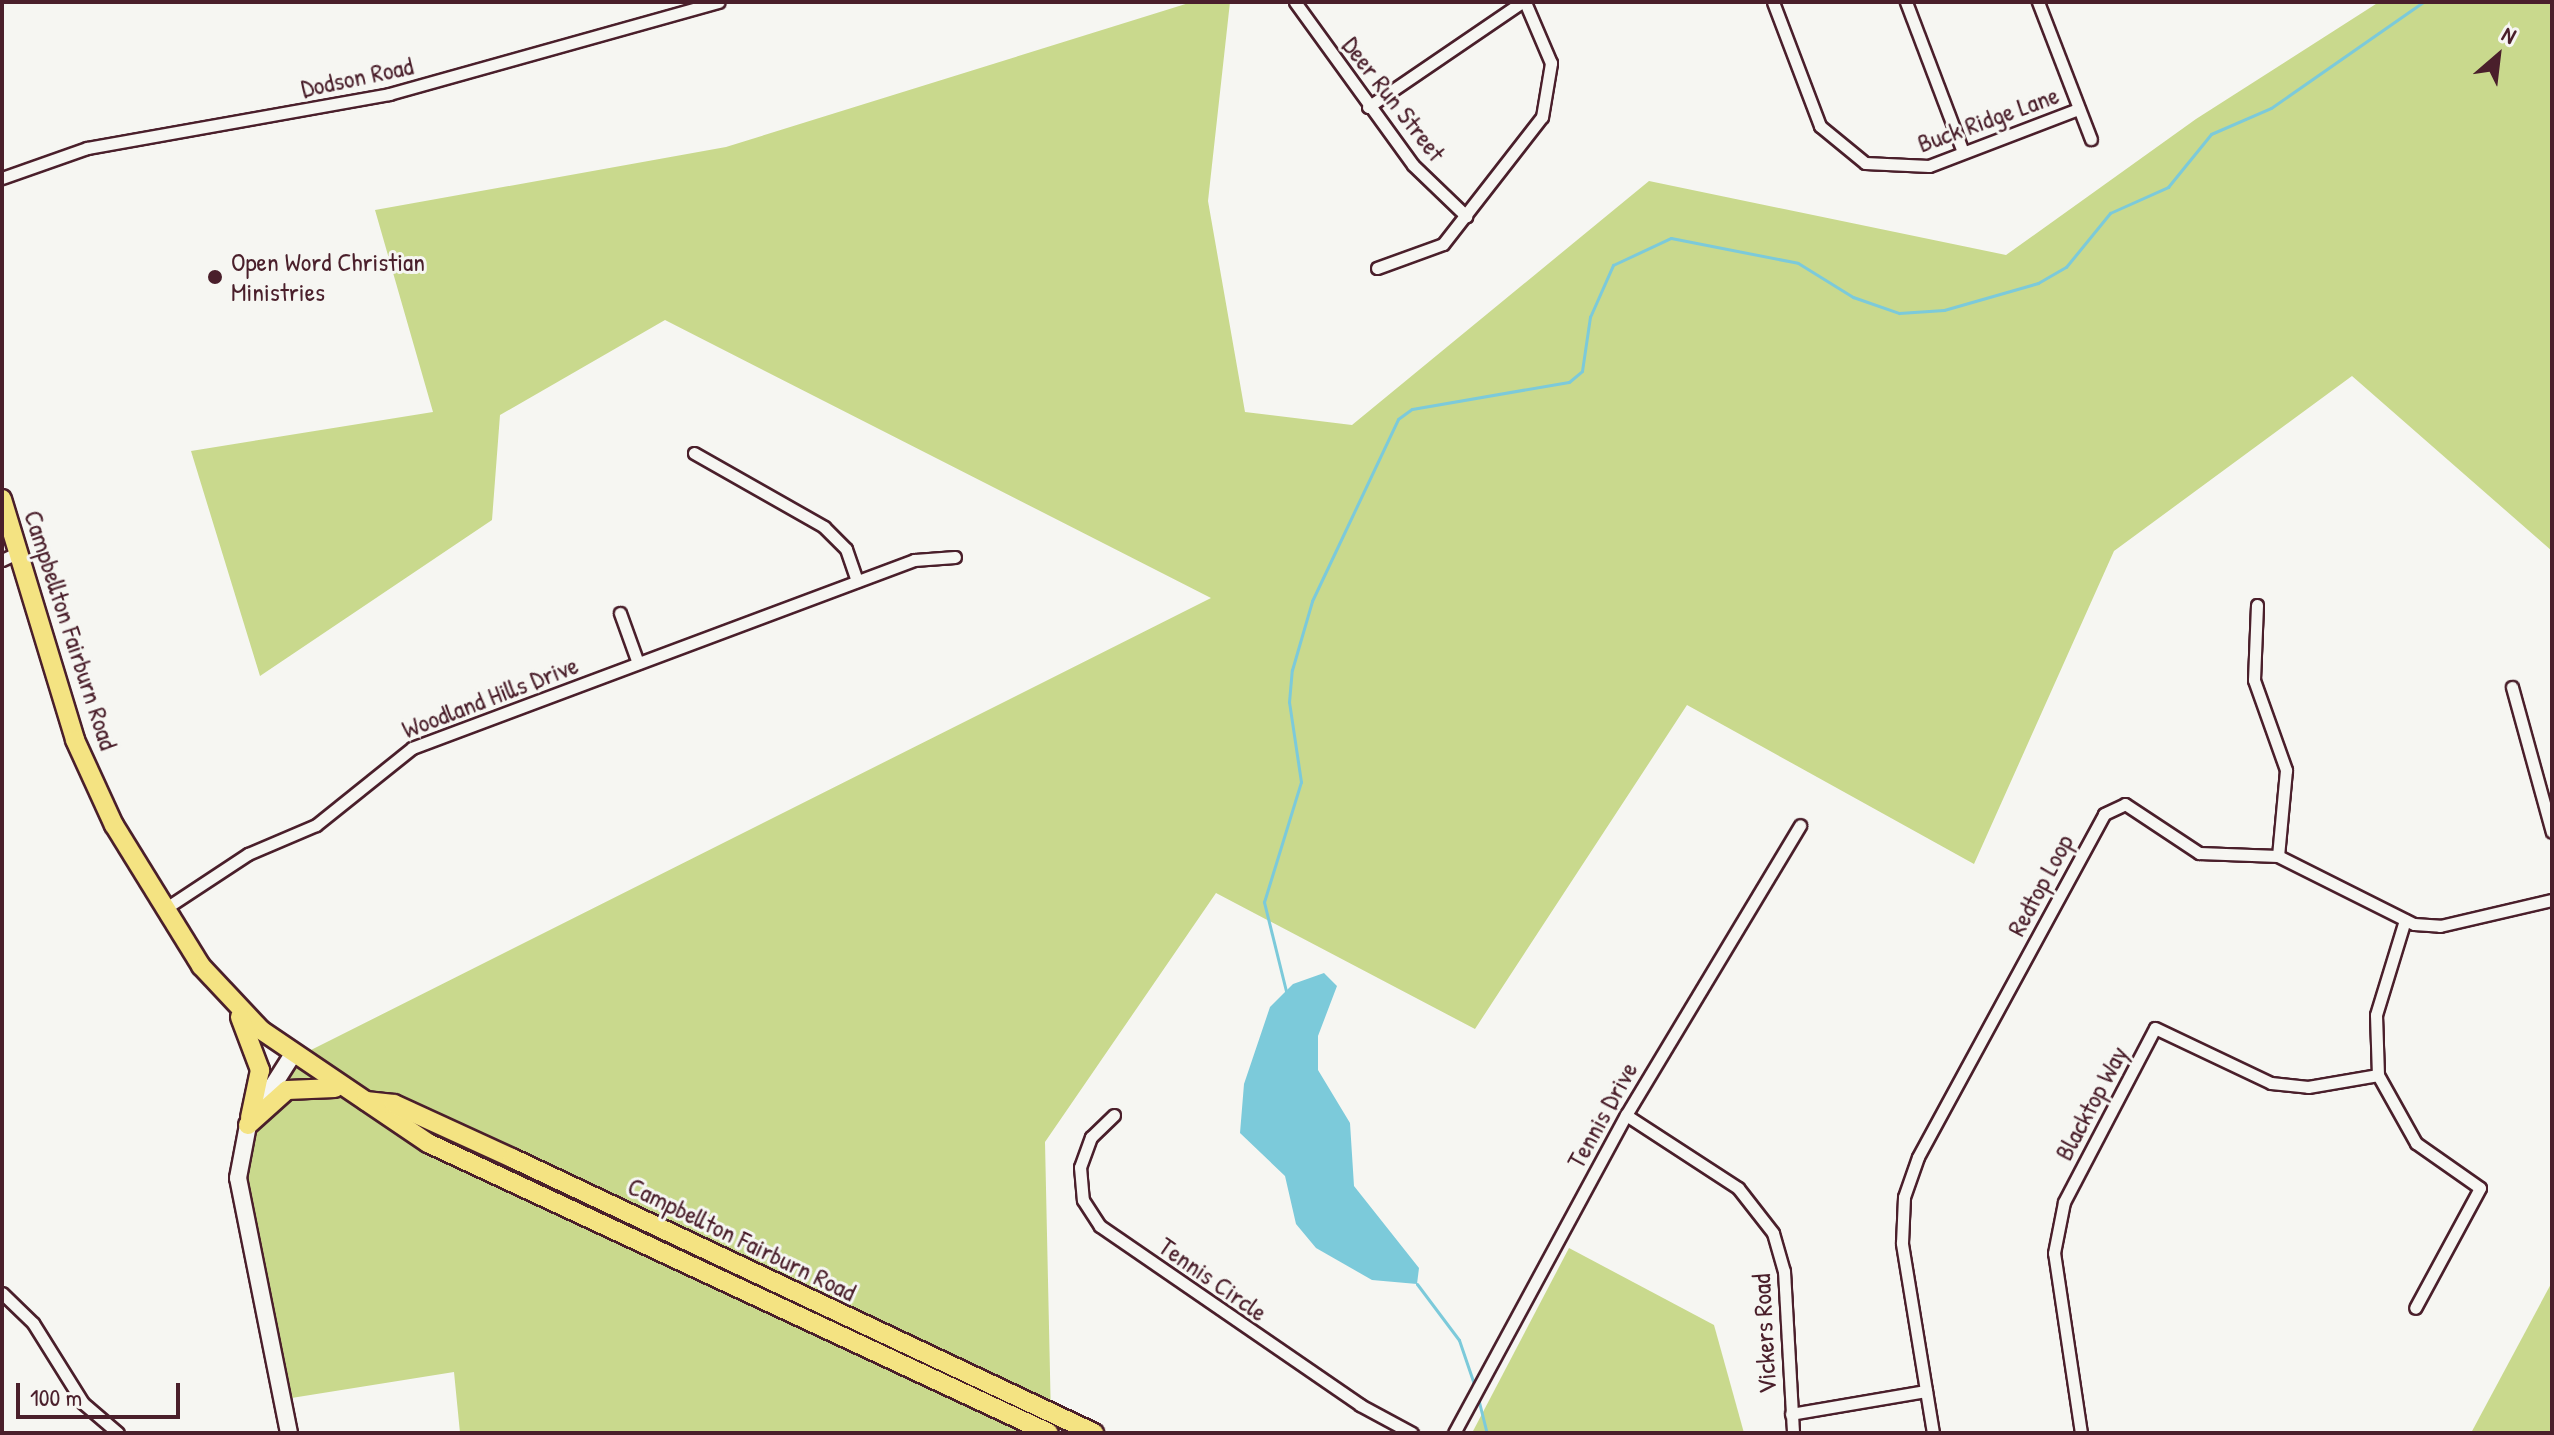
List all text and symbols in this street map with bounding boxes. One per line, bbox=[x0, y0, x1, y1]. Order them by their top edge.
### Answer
north arrow bbox=[2458, 16, 2538, 96]
text: N bbox=[2497, 19, 2521, 51]
street label: Deer Run Street bbox=[1336, 30, 1452, 168]
street label: Dodson Road bbox=[298, 50, 416, 104]
street label: Buck Ridge Lane bbox=[1913, 79, 2063, 159]
place label: Open Word Christian Ministries bbox=[231, 246, 425, 308]
marker: Open Word Christian Ministries bbox=[206, 268, 224, 286]
street label: Campbellton Fairburn Road bbox=[18, 506, 124, 754]
street label: Woodland Hills Drive bbox=[397, 649, 583, 745]
street label: Redtop Loop bbox=[2000, 829, 2080, 941]
street label: Blacktop Way bbox=[2048, 1041, 2134, 1165]
street label: Tennis Drive bbox=[1560, 1056, 1644, 1174]
street label: Campbellton Fairburn Road bbox=[623, 1170, 861, 1308]
street label: Tennis Circle bbox=[1153, 1230, 1273, 1328]
street label: Vickers Road bbox=[1745, 1273, 1783, 1395]
scale bar bbox=[20, 1367, 184, 1417]
text: 100 m bbox=[30, 1381, 82, 1413]

